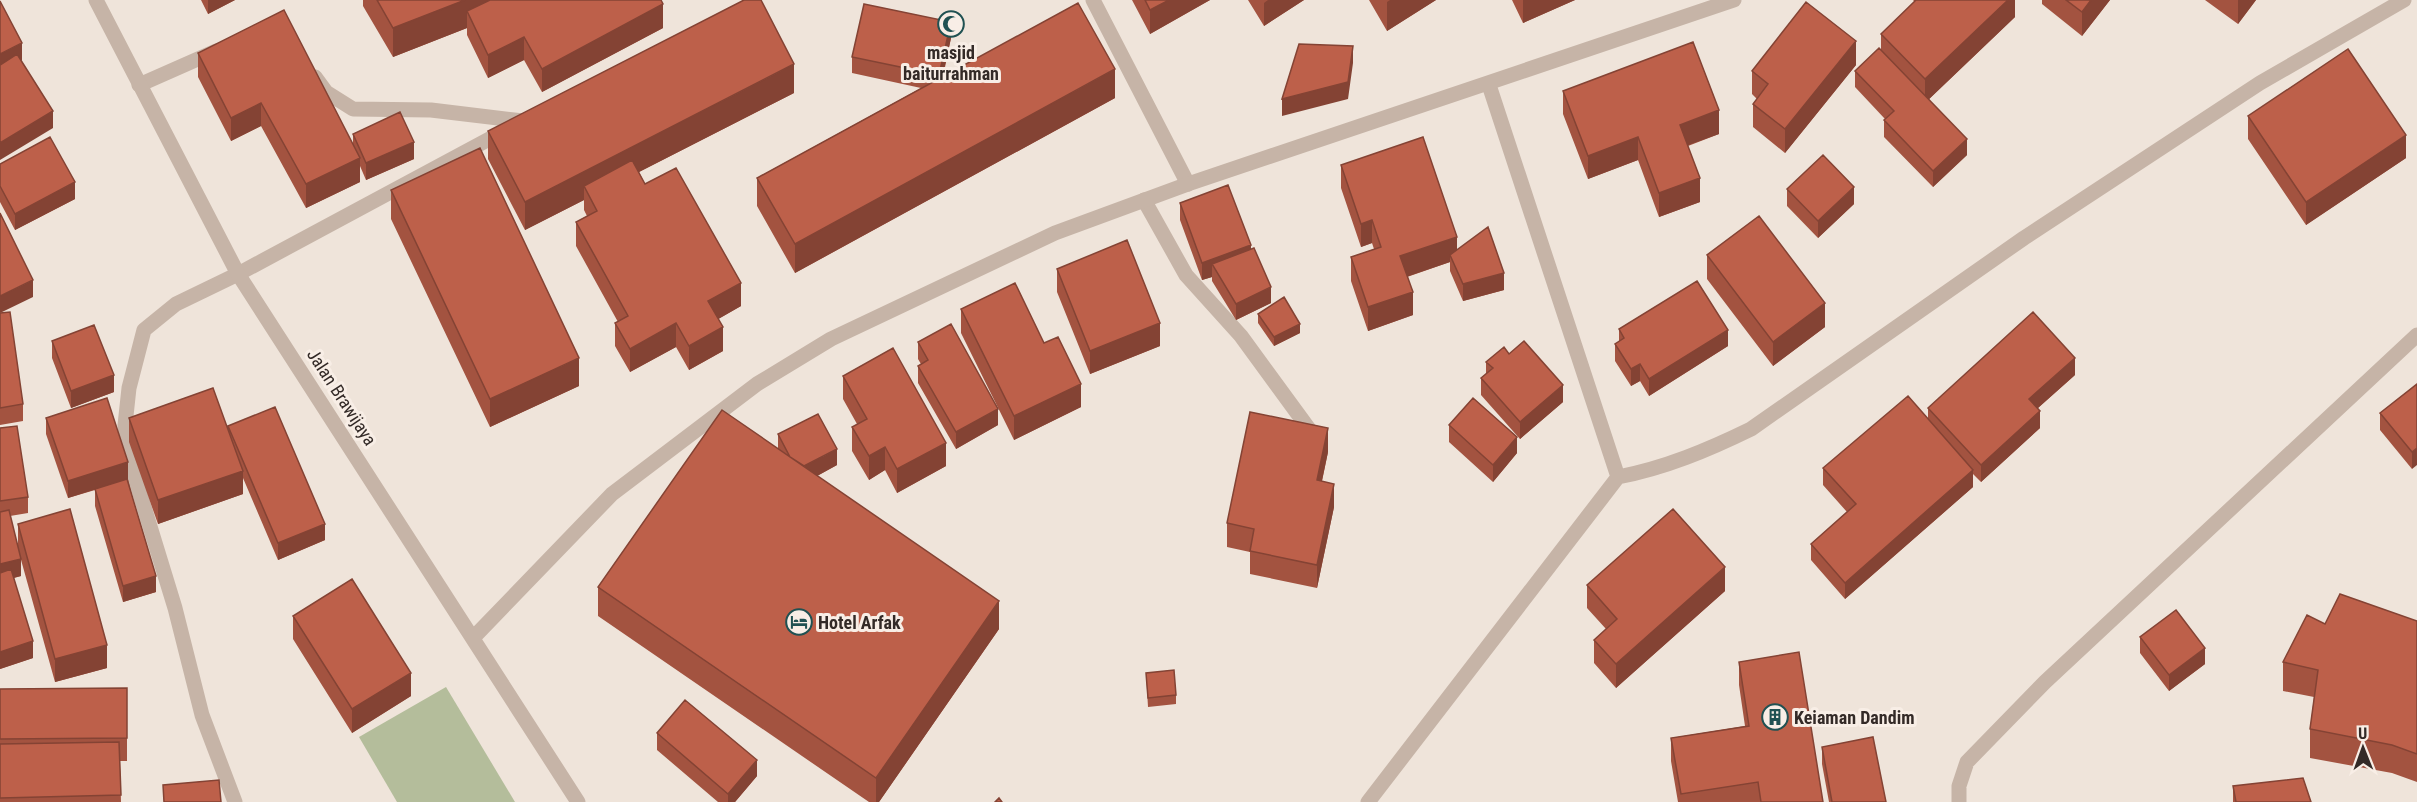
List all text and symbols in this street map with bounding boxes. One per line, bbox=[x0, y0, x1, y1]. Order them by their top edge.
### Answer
mosque icon: masjid baiturrahman bbox=[936, 9, 966, 39]
place label: masjid baiturrahman bbox=[903, 42, 999, 84]
street label: Jalan Brawijaya bbox=[303, 345, 381, 449]
hotel icon: Hotel Arfak bbox=[784, 607, 814, 637]
place label: Hotel Arfak bbox=[818, 612, 901, 633]
building icon: Keiaman Dandim bbox=[1760, 702, 1790, 732]
place label: Keiaman Dandim bbox=[1794, 707, 1915, 728]
north arrow bbox=[2333, 718, 2393, 778]
text: U bbox=[2358, 724, 2367, 743]

